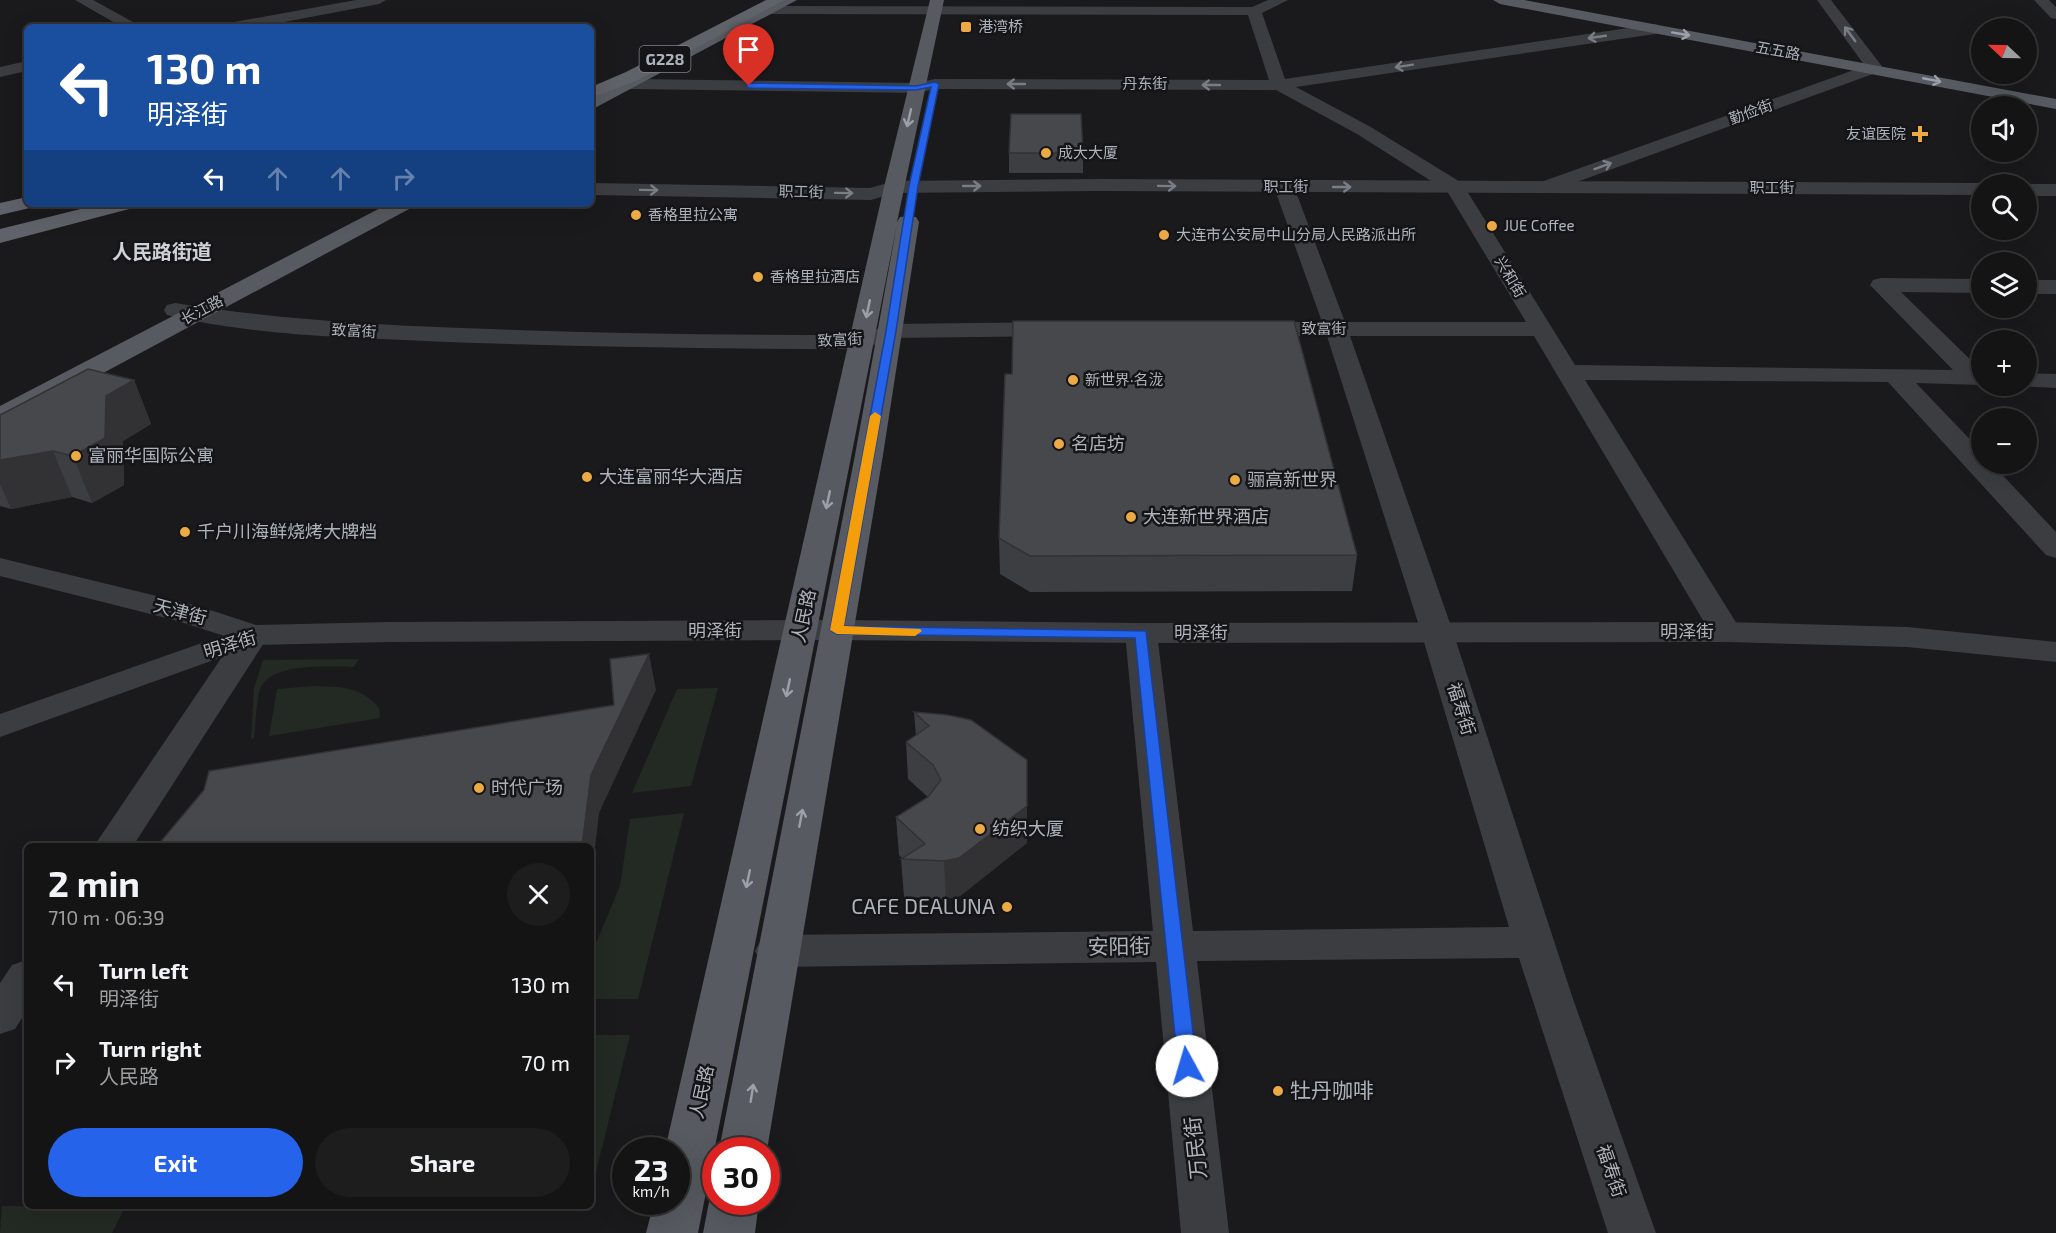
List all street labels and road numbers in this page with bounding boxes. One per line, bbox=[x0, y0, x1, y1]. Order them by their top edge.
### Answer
street label: 五五路 bbox=[1754, 37, 1802, 63]
road number: G228 bbox=[640, 46, 690, 72]
street label: 丹东街 bbox=[1122, 74, 1168, 92]
street label: 勤俭街 bbox=[1726, 95, 1775, 127]
street label: 职工街 bbox=[1263, 177, 1309, 195]
street label: 职工街 bbox=[1749, 178, 1795, 196]
street label: 职工街 bbox=[778, 182, 824, 200]
street label: 兴和街 bbox=[1492, 253, 1530, 300]
street label: 长江路 bbox=[177, 291, 226, 328]
street label: 致富街 bbox=[1301, 319, 1347, 337]
street label: 致富街 bbox=[331, 320, 377, 340]
street label: 致富街 bbox=[817, 329, 863, 349]
street label: 人民路 bbox=[787, 587, 819, 644]
street label: 天津街 bbox=[151, 593, 209, 629]
street label: 明泽街 bbox=[688, 619, 742, 641]
street label: 明泽街 bbox=[1660, 620, 1714, 642]
street label: 明泽街 bbox=[1174, 621, 1228, 643]
street label: 明泽街 bbox=[201, 626, 259, 662]
street label: 福寿街 bbox=[1444, 680, 1480, 738]
street label: 安阳街 bbox=[1087, 932, 1151, 959]
street label: 人民路 bbox=[685, 1063, 717, 1120]
street label: 万民街 bbox=[1179, 1116, 1210, 1181]
street label: 福寿街 bbox=[1593, 1142, 1631, 1200]

